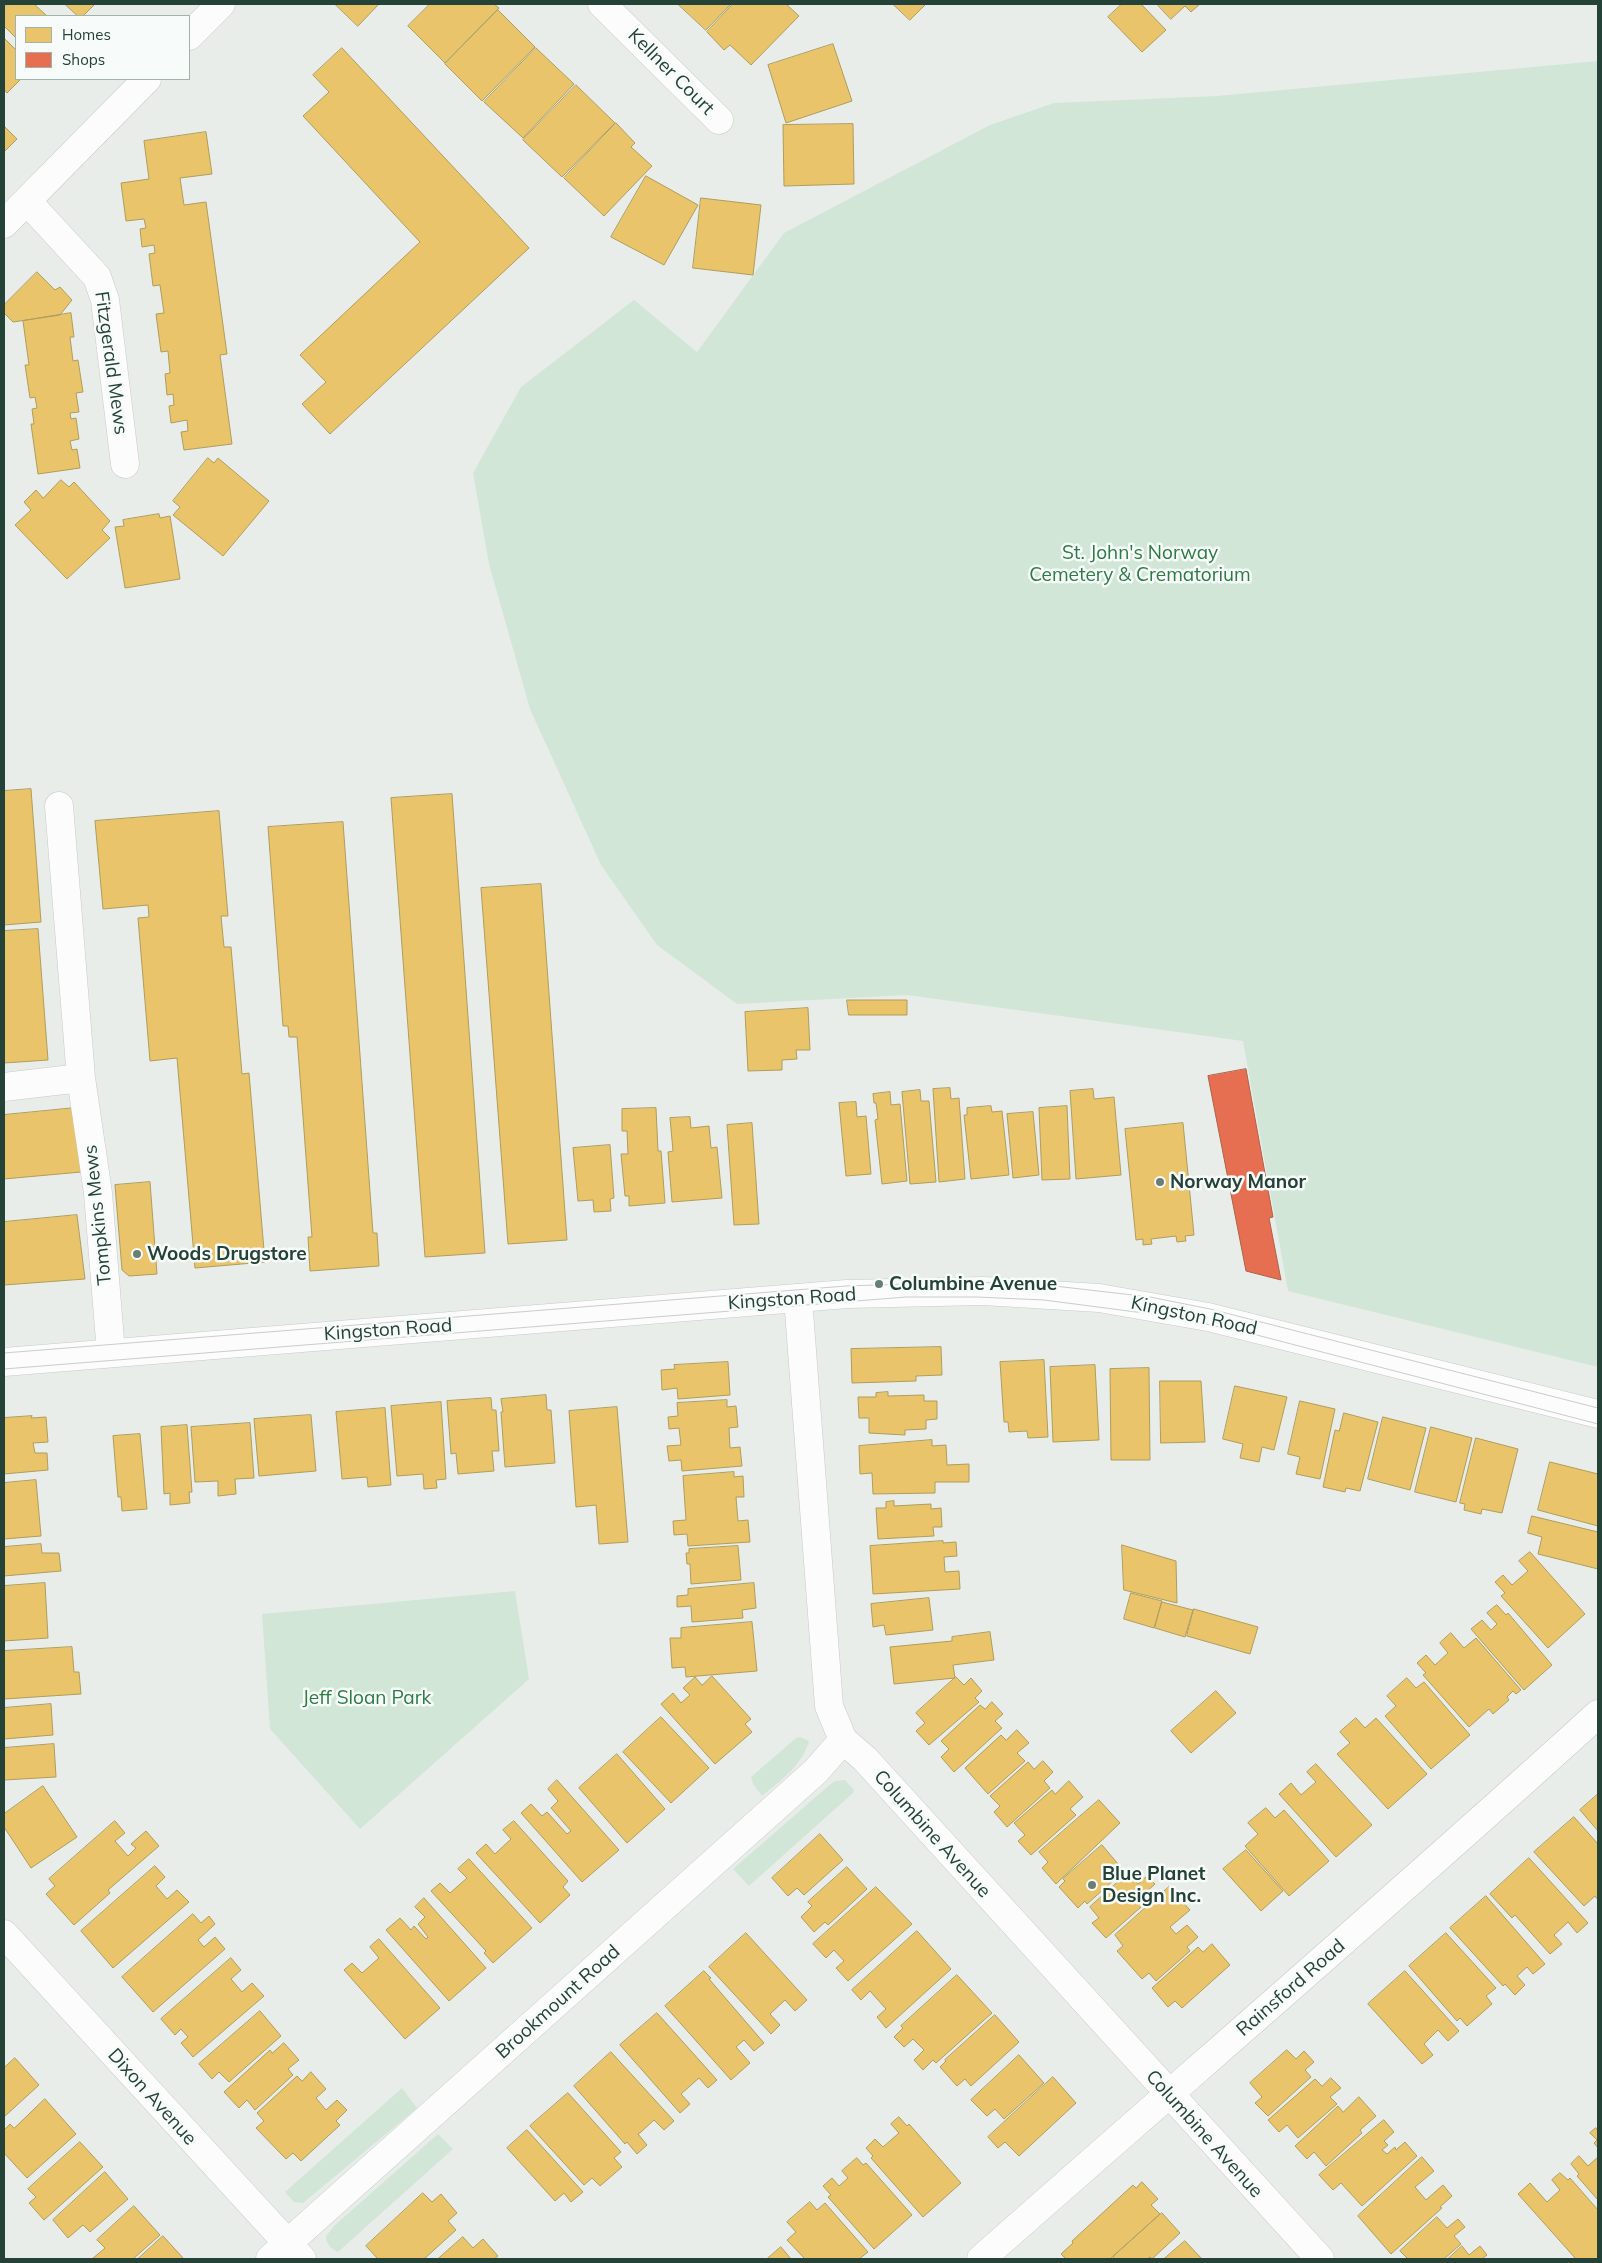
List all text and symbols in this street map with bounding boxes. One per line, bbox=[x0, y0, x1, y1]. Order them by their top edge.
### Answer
legend bbox=[15, 15, 190, 80]
street label: Kellner Court bbox=[623, 24, 719, 120]
text: Homes bbox=[62, 25, 111, 44]
text: Shops bbox=[62, 50, 105, 69]
street label: Fitzgerald Mews bbox=[90, 290, 132, 436]
park label: St. John's Norway Cemetery & Crematorium bbox=[1029, 542, 1251, 586]
street label: Tompkins Mews bbox=[79, 1144, 117, 1286]
place label: Norway Manor bbox=[1170, 1171, 1306, 1193]
marker: Norway Manor bbox=[1154, 1176, 1166, 1188]
place label: Woods Drugstore bbox=[147, 1243, 307, 1265]
marker: Woods Drugstore bbox=[131, 1248, 143, 1260]
place label: Columbine Avenue bbox=[889, 1273, 1057, 1295]
marker: Columbine Avenue bbox=[873, 1278, 885, 1290]
street label: Kingston Road bbox=[727, 1283, 857, 1315]
street label: Kingston Road bbox=[1129, 1291, 1259, 1341]
street label: Kingston Road bbox=[323, 1314, 453, 1346]
park label: Jeff Sloan Park bbox=[303, 1687, 431, 1709]
street label: Columbine Avenue bbox=[869, 1765, 995, 1903]
place label: Blue Planet Design Inc. bbox=[1102, 1863, 1205, 1907]
marker: Blue Planet Design Inc. bbox=[1086, 1879, 1098, 1891]
street label: Rainsford Road bbox=[1232, 1935, 1350, 2041]
street label: Brookmount Road bbox=[491, 1940, 625, 2064]
street label: Dixon Avenue bbox=[103, 2044, 201, 2150]
street label: Columbine Avenue bbox=[1141, 2065, 1267, 2203]

